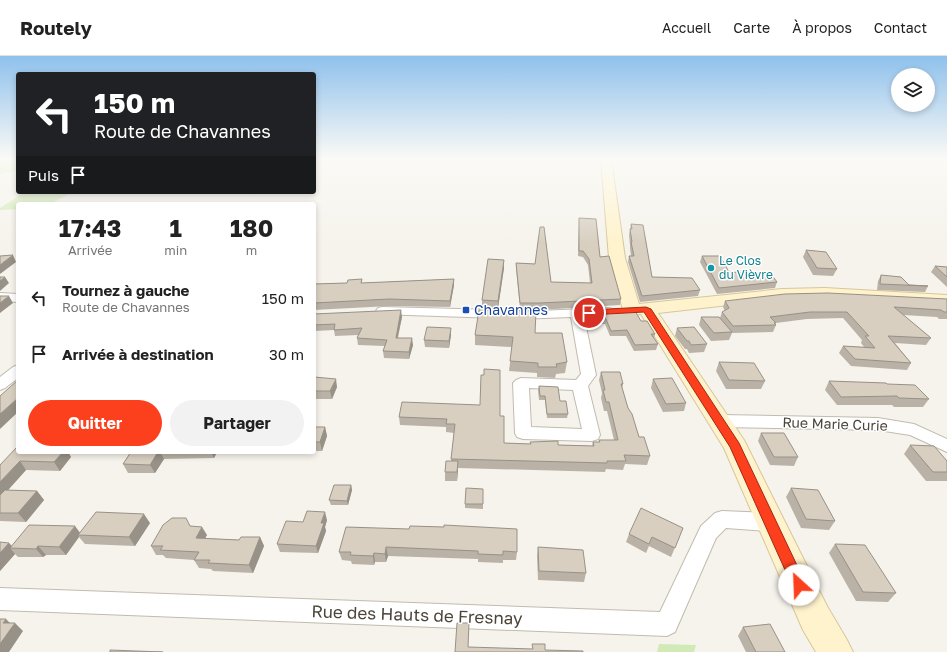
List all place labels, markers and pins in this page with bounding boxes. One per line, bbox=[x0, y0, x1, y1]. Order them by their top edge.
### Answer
place label: Le Clos du Vièvre bbox=[719, 253, 773, 282]
marker: Le Clos du Vièvre bbox=[706, 263, 716, 273]
pin bbox=[572, 296, 606, 330]
place label: Chavannes bbox=[474, 301, 548, 318]
marker: Chavannes bbox=[461, 305, 471, 315]

